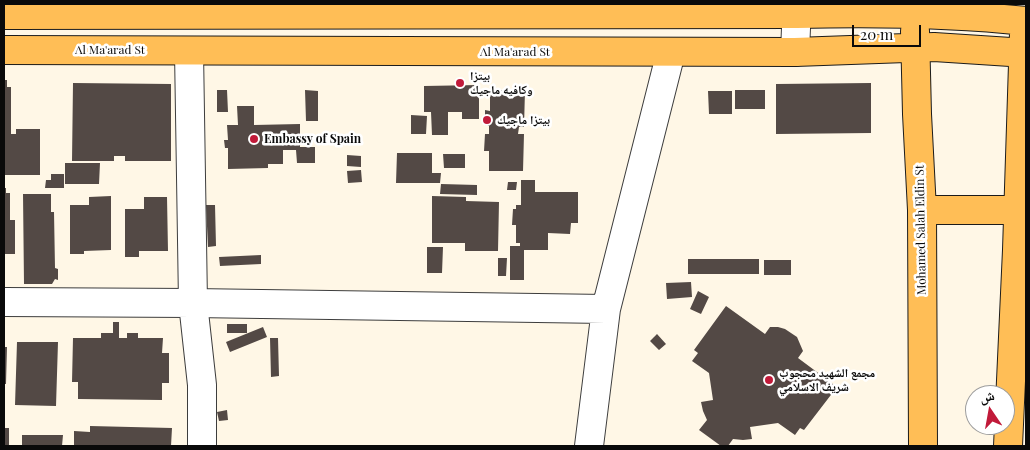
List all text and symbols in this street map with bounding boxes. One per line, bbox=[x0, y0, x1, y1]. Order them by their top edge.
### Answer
scale bar bbox=[855, 15, 924, 47]
text: 20 m bbox=[860, 24, 893, 44]
street label: Al Ma'arad St bbox=[75, 43, 145, 57]
street label: Al Ma'arad St bbox=[480, 45, 550, 59]
place label: بيتزا وكافيه ماجيك bbox=[470, 69, 533, 97]
marker: بيتزا وكافيه ماجيك bbox=[454, 77, 466, 89]
place label: بيتزا ماجيك bbox=[497, 113, 550, 127]
marker: بيتزا ماجيك bbox=[481, 114, 493, 126]
place label: Embassy of Spain bbox=[264, 132, 361, 146]
marker: Embassy of Spain bbox=[248, 133, 260, 145]
street label: Mohamed Salah Eldin St bbox=[913, 165, 929, 295]
place label: مجمع الشهيد محجوب شريف الاسلامي bbox=[779, 366, 875, 394]
marker: مجمع الشهيد محجوب شريف الاسلامي bbox=[763, 374, 775, 386]
north arrow bbox=[965, 385, 1015, 435]
text: ش bbox=[978, 385, 996, 407]

